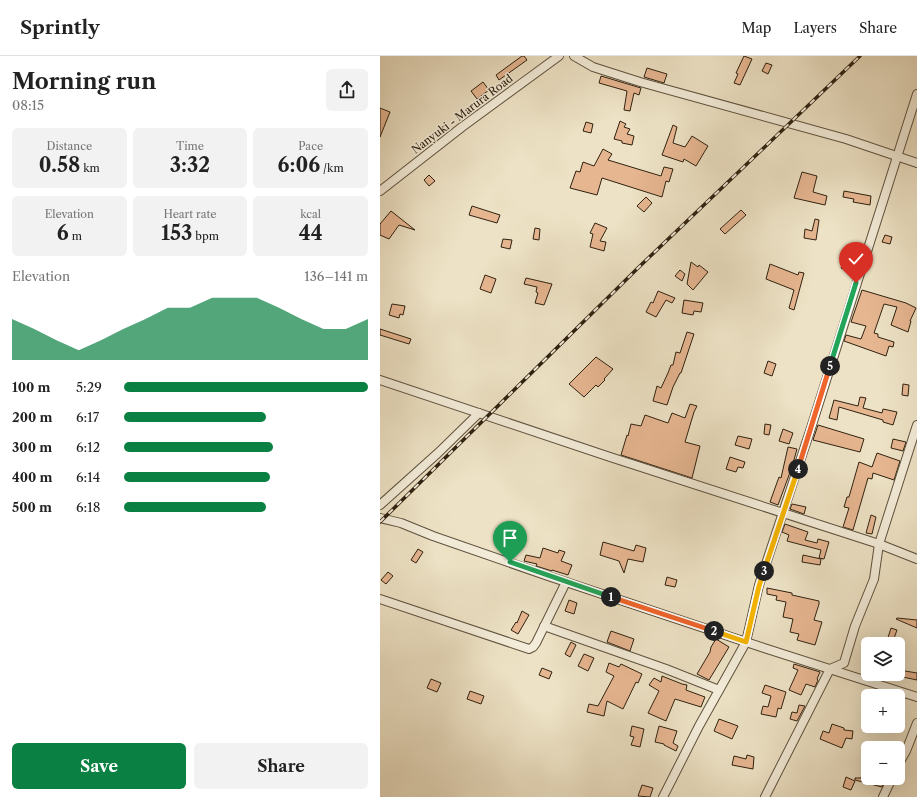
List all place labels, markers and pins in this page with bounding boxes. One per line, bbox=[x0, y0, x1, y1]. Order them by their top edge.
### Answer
pin bbox=[839, 242, 873, 283]
pin: 5 bbox=[820, 356, 840, 376]
pin: 4 bbox=[788, 459, 808, 479]
pin bbox=[493, 521, 527, 562]
pin: 3 bbox=[754, 561, 774, 581]
pin: 1 bbox=[601, 587, 621, 607]
pin: 2 bbox=[704, 621, 724, 641]

